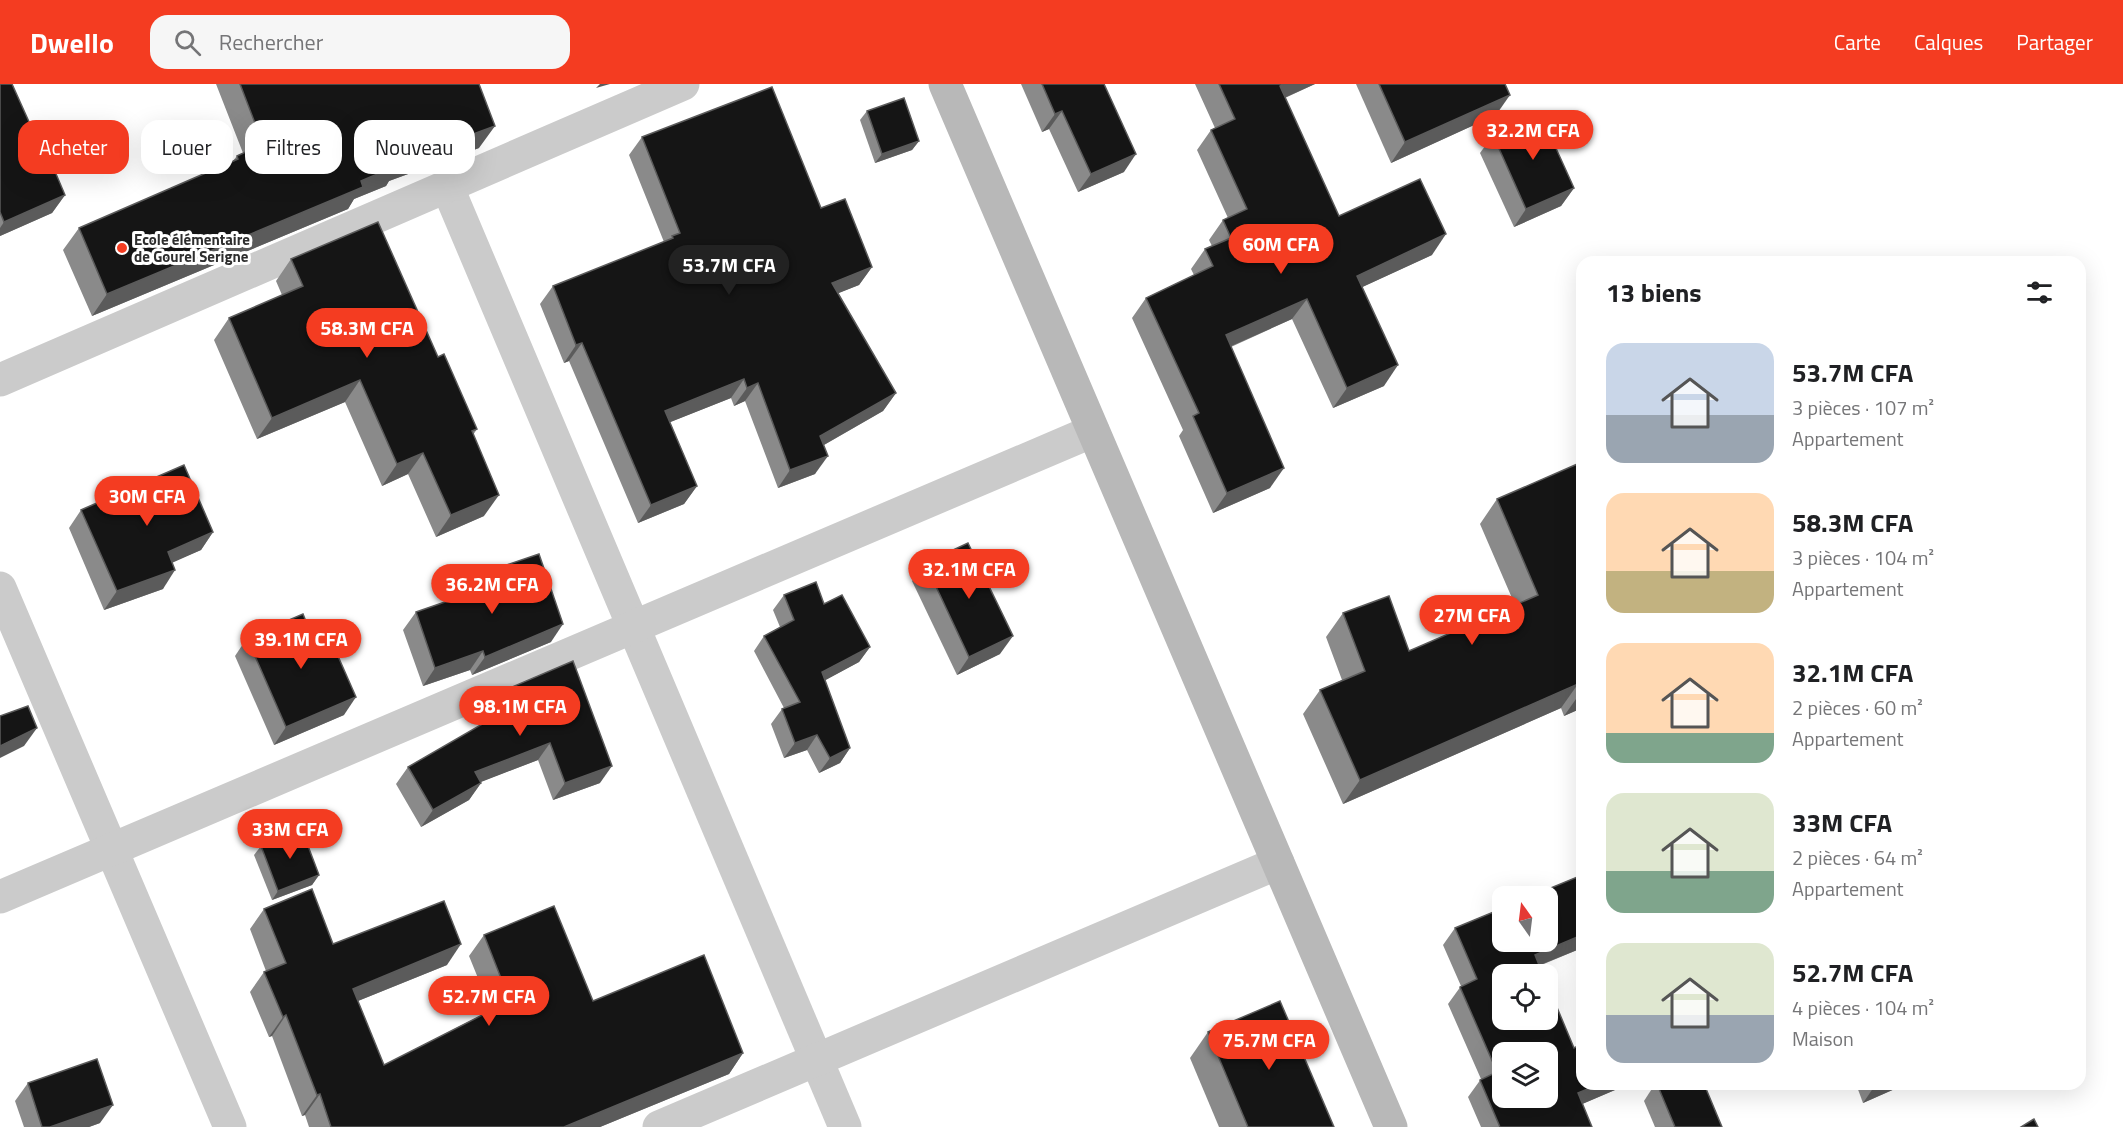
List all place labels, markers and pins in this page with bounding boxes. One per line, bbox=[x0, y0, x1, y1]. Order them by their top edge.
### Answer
pin: 32.2M CFA bbox=[1464, 110, 1602, 161]
pin: 60M CFA bbox=[1226, 224, 1336, 275]
place label: Ecole élémentaire de Gourel Serigne bbox=[134, 228, 250, 268]
marker: Ecole élémentaire de Gourel Serigne bbox=[115, 241, 129, 255]
pin: 53.7M CFA bbox=[660, 245, 798, 296]
pin: 58.3M CFA bbox=[298, 308, 436, 359]
pin: 30M CFA bbox=[92, 476, 202, 527]
pin: 32.1M CFA bbox=[900, 549, 1038, 600]
pin: 36.2M CFA bbox=[423, 564, 561, 615]
pin: 27M CFA bbox=[1417, 595, 1527, 646]
pin: 39.1M CFA bbox=[232, 619, 370, 670]
pin: 98.1M CFA bbox=[451, 686, 589, 737]
pin: 33M CFA bbox=[235, 809, 345, 860]
pin: 52.7M CFA bbox=[420, 976, 558, 1027]
pin: 75.7M CFA bbox=[1200, 1020, 1338, 1071]

